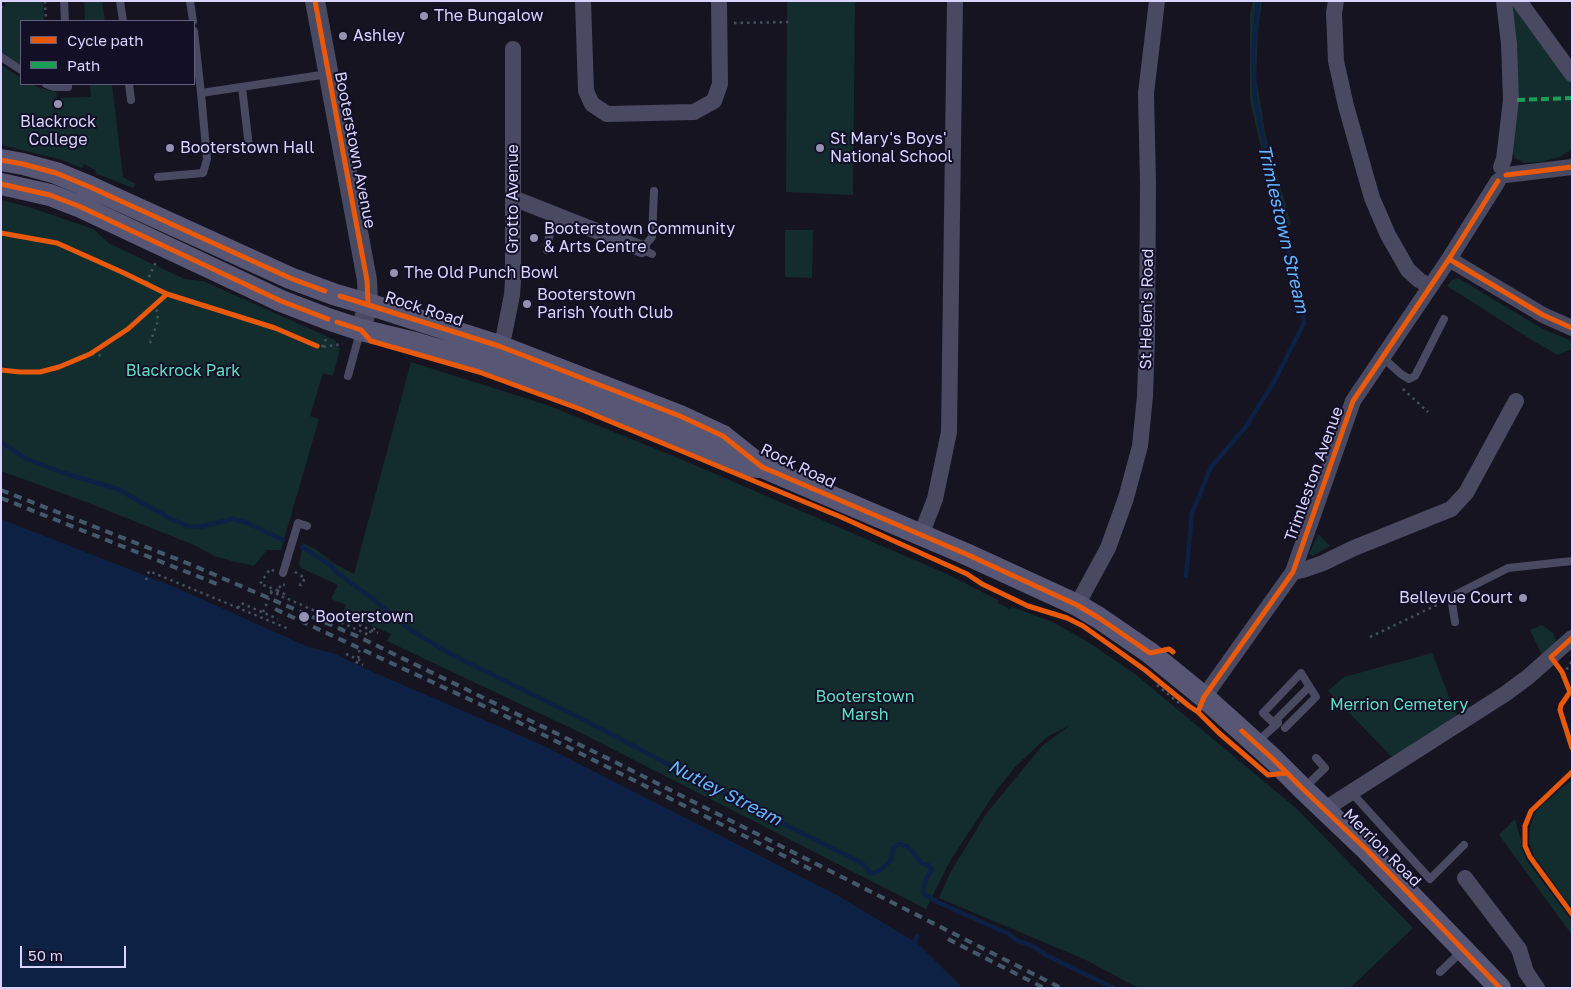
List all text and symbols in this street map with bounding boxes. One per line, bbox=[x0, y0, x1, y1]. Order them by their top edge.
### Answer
place label: The Bungalow bbox=[434, 6, 544, 26]
marker: The Bungalow bbox=[418, 10, 430, 22]
legend bbox=[20, 20, 195, 85]
place label: Ashley bbox=[353, 26, 405, 46]
marker: Ashley bbox=[337, 30, 349, 42]
text: Cycle path bbox=[67, 31, 143, 49]
text: Path bbox=[67, 56, 100, 74]
street label: Booterstown Avenue bbox=[330, 70, 380, 230]
marker: Blackrock College bbox=[52, 98, 64, 110]
place label: Blackrock College bbox=[20, 112, 96, 150]
place label: St Mary's Boys' National School bbox=[830, 129, 952, 167]
place label: Booterstown Hall bbox=[180, 138, 314, 158]
marker: Booterstown Hall bbox=[164, 142, 176, 154]
marker: St Mary's Boys' National School bbox=[814, 142, 826, 154]
water label: Trimlestown Stream bbox=[1253, 142, 1313, 316]
street label: Grotto Avenue bbox=[503, 144, 523, 254]
place label: Booterstown Community & Arts Centre bbox=[544, 219, 735, 257]
marker: Booterstown Community & Arts Centre bbox=[528, 232, 540, 244]
street label: St Helen's Road bbox=[1136, 248, 1158, 370]
place label: The Old Punch Bowl bbox=[404, 263, 558, 283]
marker: The Old Punch Bowl bbox=[388, 267, 400, 279]
place label: Booterstown Parish Youth Club bbox=[537, 285, 673, 323]
street label: Rock Road bbox=[382, 287, 466, 331]
marker: Booterstown Parish Youth Club bbox=[521, 298, 533, 310]
park label: Blackrock Park bbox=[126, 361, 240, 381]
street label: Trimleston Avenue bbox=[1281, 404, 1347, 544]
street label: Rock Road bbox=[757, 440, 839, 492]
place label: Bellevue Court bbox=[1399, 588, 1513, 608]
marker: Bellevue Court bbox=[1517, 592, 1529, 604]
place label: Booterstown bbox=[315, 607, 414, 627]
marker: Booterstown bbox=[297, 610, 311, 624]
park label: Booterstown Marsh bbox=[816, 687, 914, 725]
park label: Merrion Cemetery bbox=[1330, 695, 1468, 715]
water label: Nutley Stream bbox=[665, 755, 785, 831]
street label: Merrion Road bbox=[1339, 805, 1425, 891]
scale bar bbox=[22, 936, 129, 968]
text: 50 m bbox=[28, 946, 63, 964]

